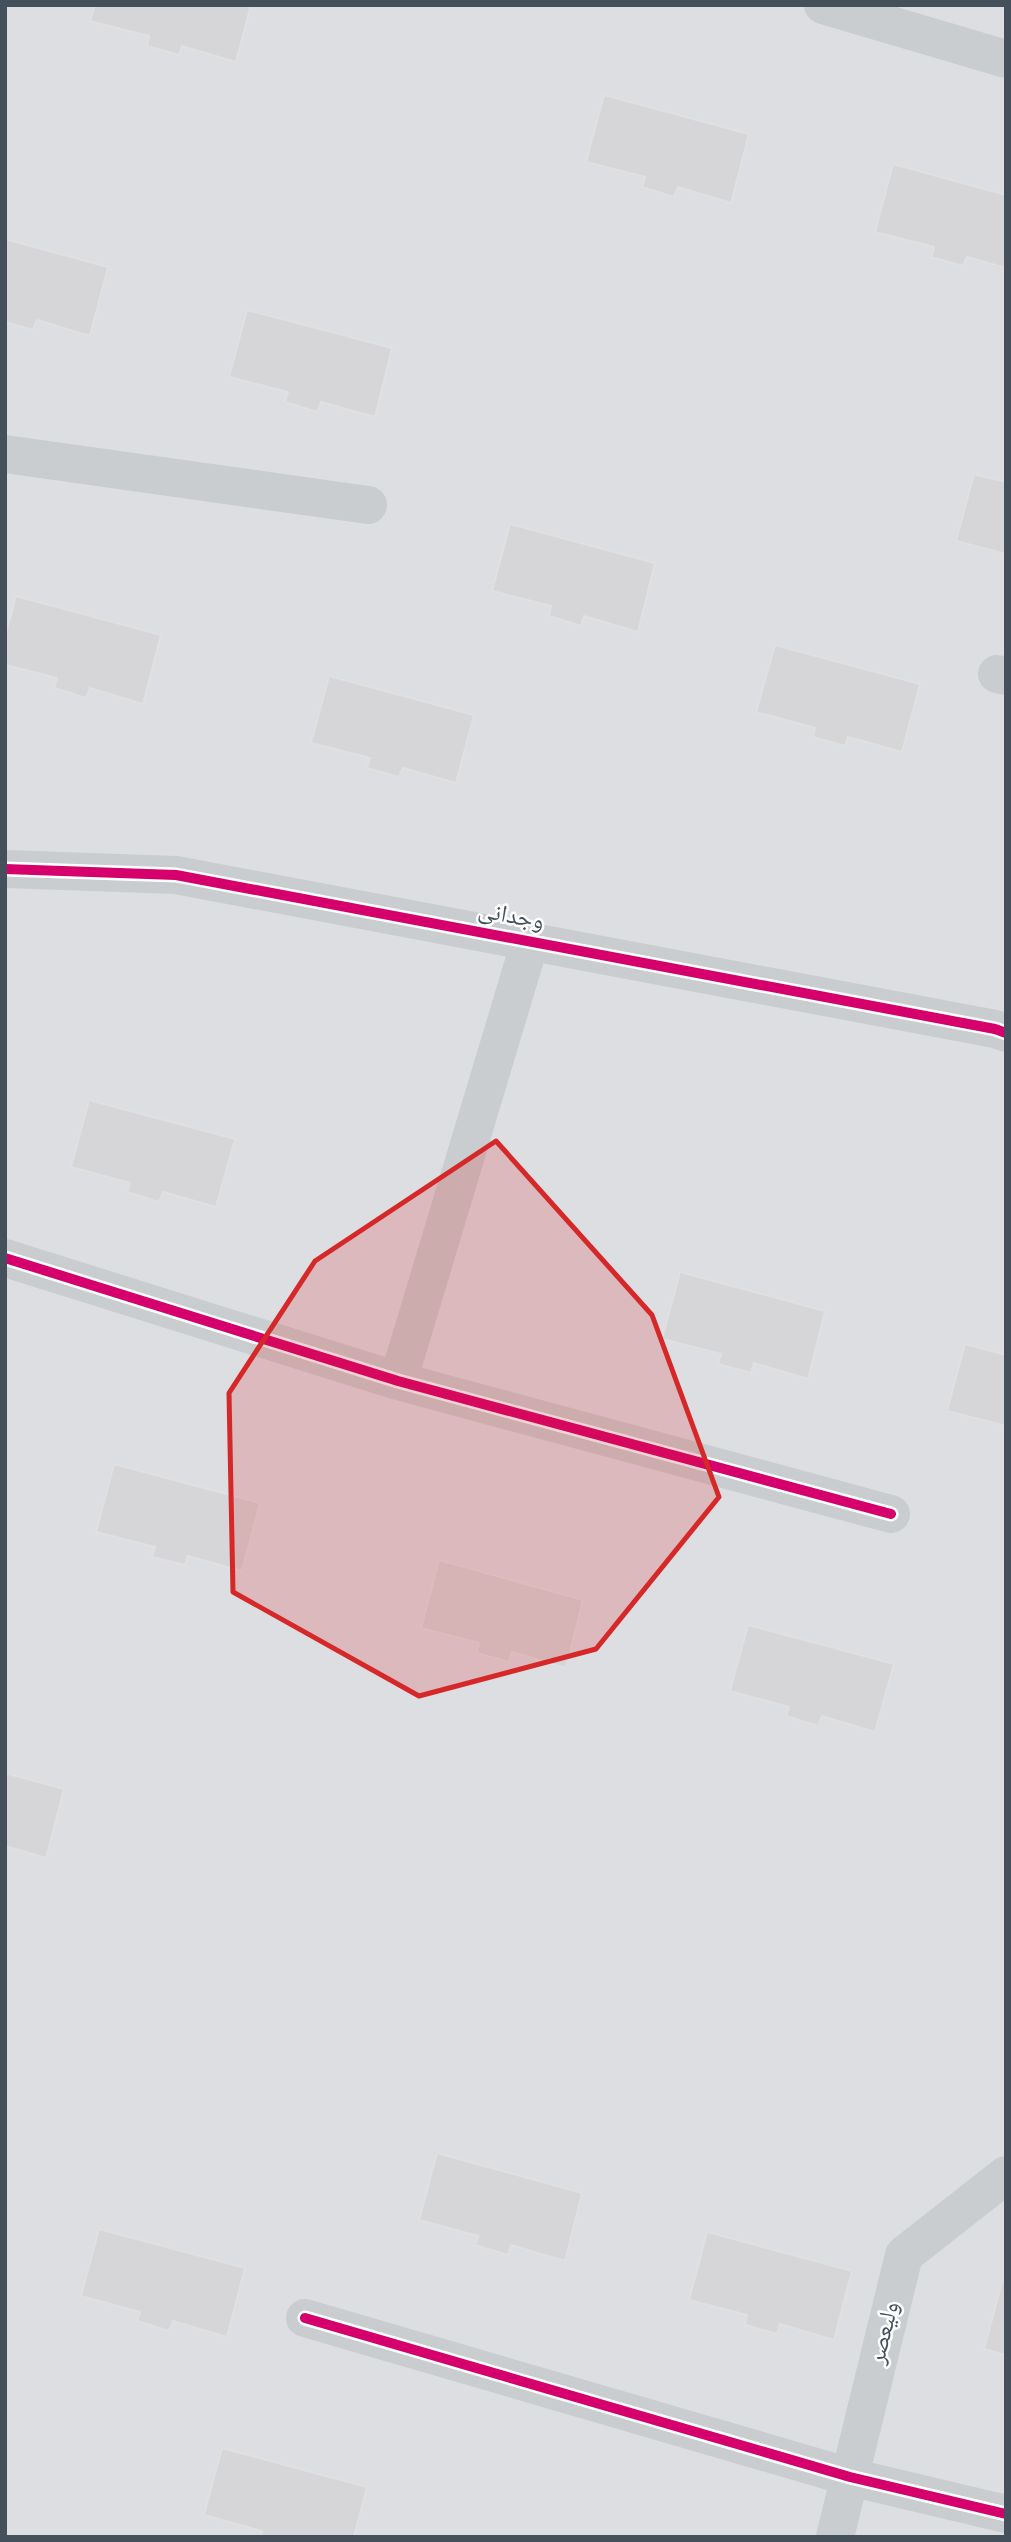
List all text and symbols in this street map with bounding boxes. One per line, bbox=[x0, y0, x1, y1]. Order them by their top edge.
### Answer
street label: وجدانی bbox=[475, 896, 547, 938]
street label: ولیعصر bbox=[863, 2299, 907, 2368]

